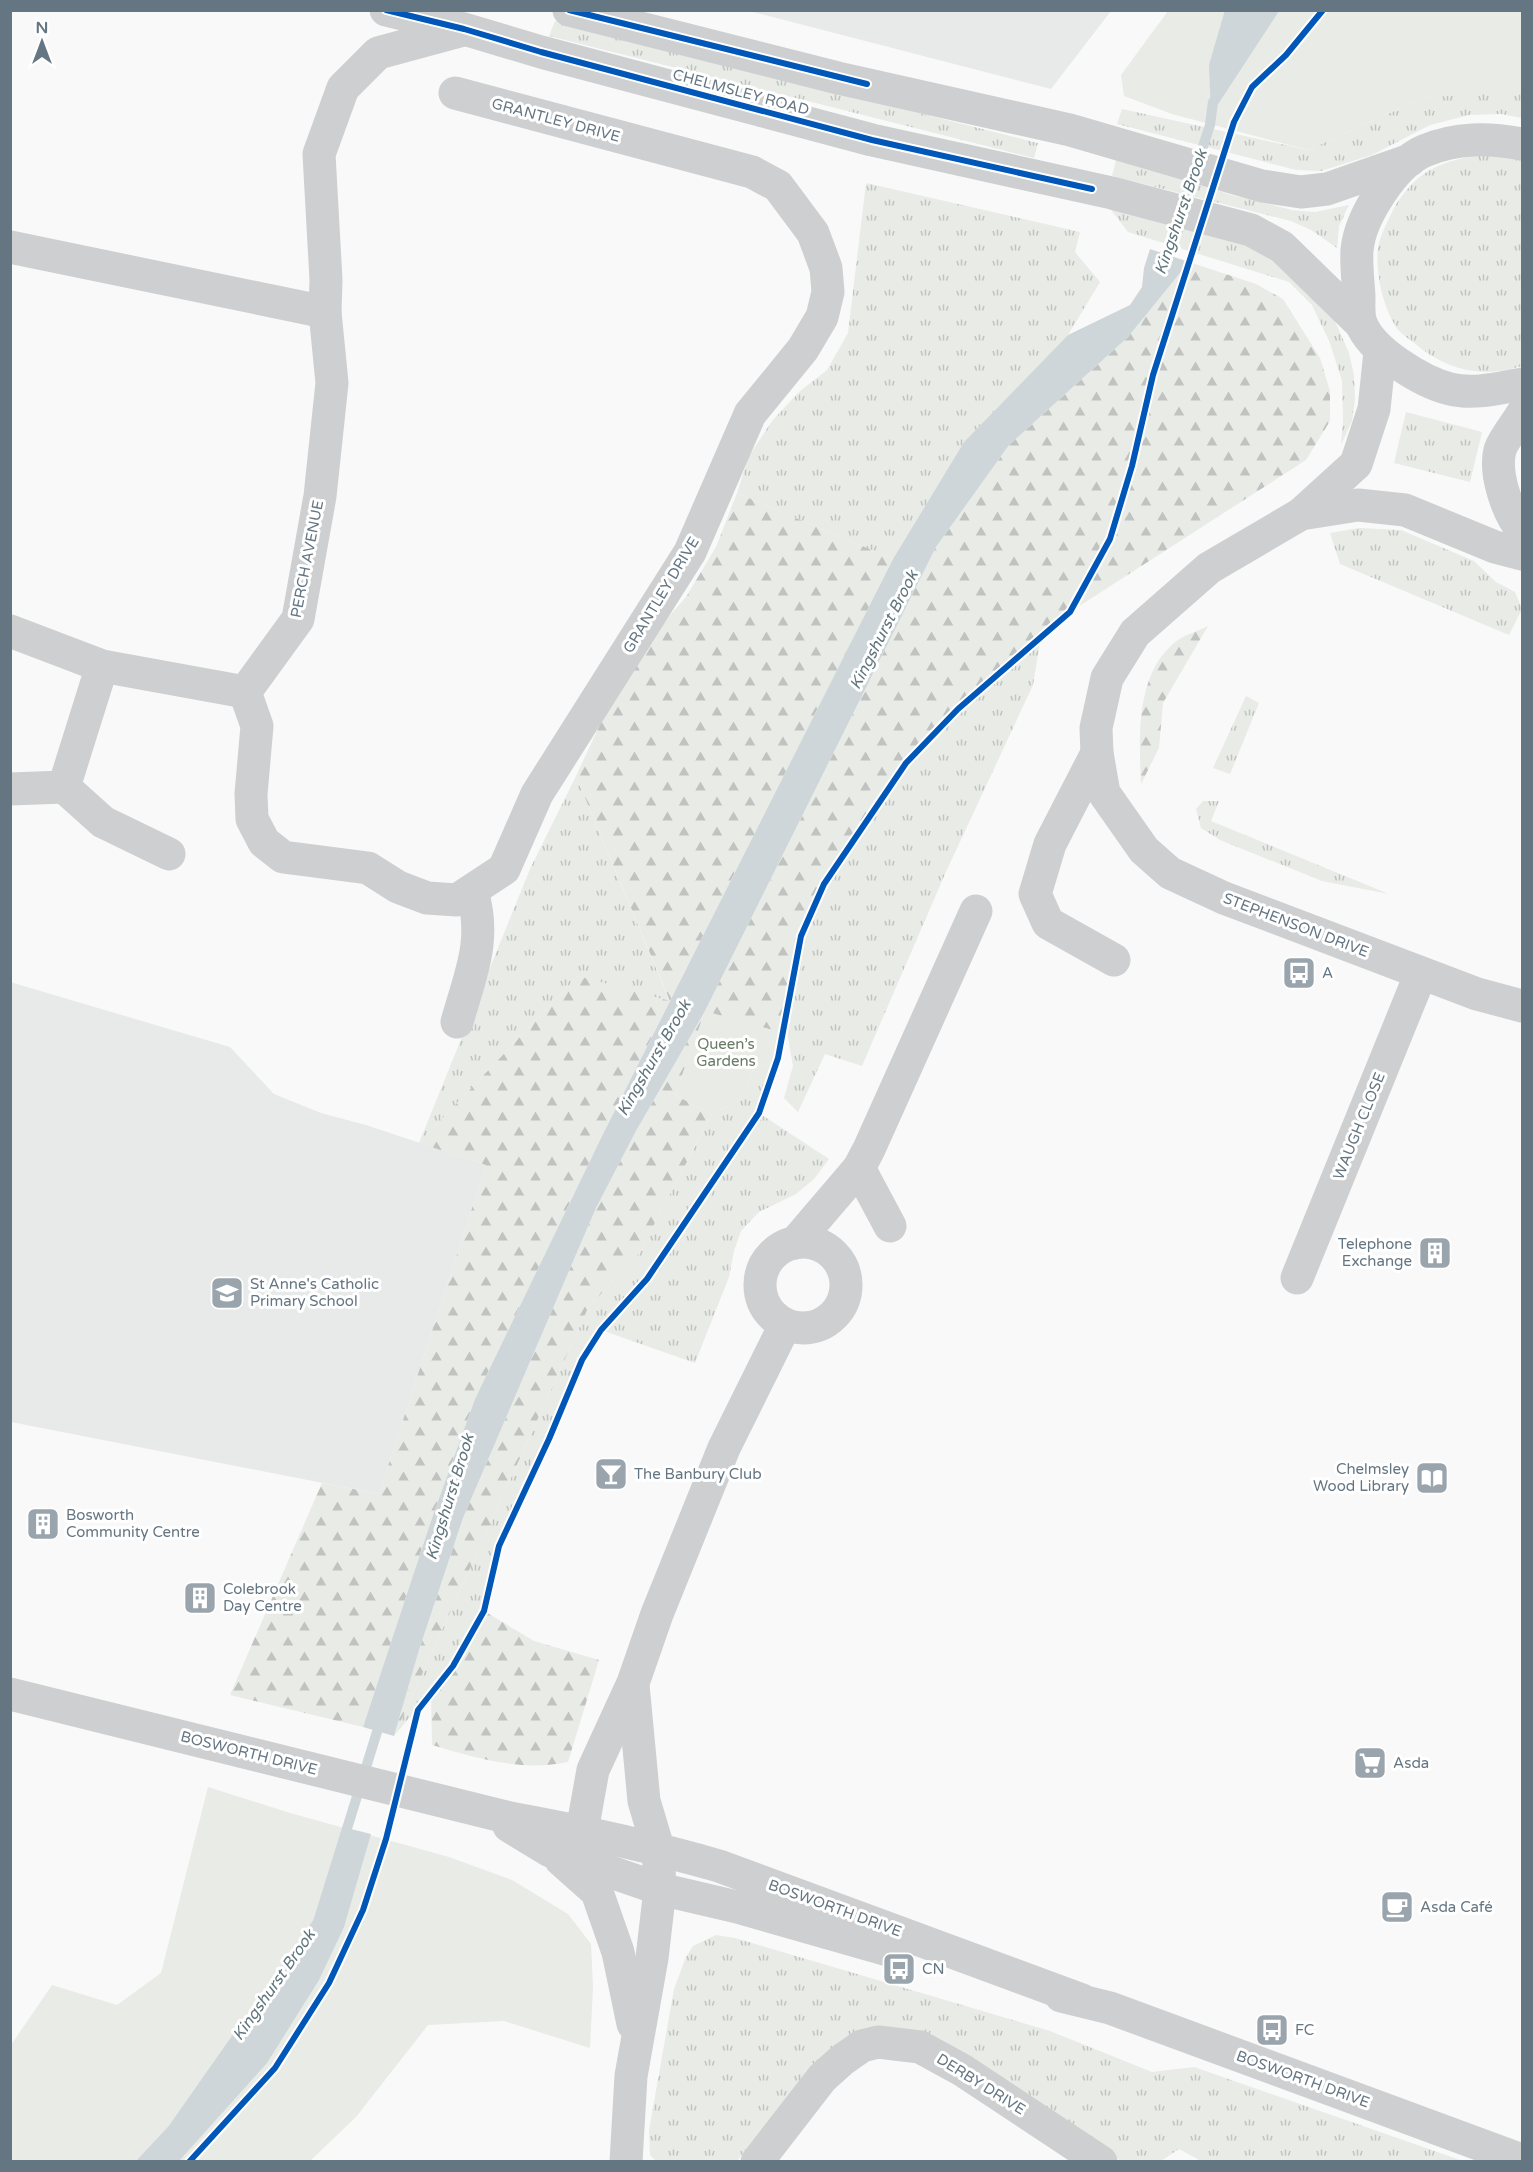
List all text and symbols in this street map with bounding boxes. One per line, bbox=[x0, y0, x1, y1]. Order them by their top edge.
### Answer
north arrow bbox=[12, 12, 72, 72]
text: N bbox=[36, 18, 48, 38]
street label: CHELMSLEY ROAD bbox=[671, 65, 811, 119]
street label: GRANTLEY DRIVE bbox=[490, 94, 622, 146]
water label: Kingshurst Brook bbox=[1150, 146, 1212, 277]
street label: PERCH AVENUE bbox=[287, 499, 327, 619]
street label: GRANTLEY DRIVE bbox=[619, 534, 703, 656]
water label: Kingshurst Brook bbox=[845, 566, 923, 693]
street label: STEPHENSON DRIVE bbox=[1221, 889, 1371, 961]
bus stop icon: A bbox=[1281, 955, 1317, 991]
place label: A bbox=[1322, 964, 1333, 982]
water label: Kingshurst Brook bbox=[613, 995, 696, 1120]
park label: Queen’s Gardens bbox=[696, 1035, 756, 1070]
street label: WAUGH CLOSE bbox=[1329, 1070, 1389, 1182]
place label: Telephone Exchange bbox=[1338, 1235, 1412, 1270]
building icon: Telephone Exchange bbox=[1417, 1235, 1453, 1271]
school or university icon: St Anne's Catholic Primary School bbox=[209, 1275, 245, 1311]
place label: St Anne's Catholic Primary School bbox=[250, 1275, 379, 1310]
water label: Kingshurst Brook bbox=[421, 1430, 479, 1562]
bar icon: The Banbury Club bbox=[593, 1456, 629, 1492]
place label: Chelmsley Wood Library bbox=[1313, 1460, 1409, 1495]
library icon: Chelmsley Wood Library bbox=[1414, 1460, 1450, 1496]
place label: The Banbury Club bbox=[634, 1465, 762, 1483]
building icon: Bosworth Community Centre bbox=[25, 1506, 61, 1542]
place label: Bosworth Community Centre bbox=[66, 1506, 200, 1541]
building icon: Colebrook Day Centre bbox=[182, 1580, 218, 1616]
place label: Colebrook Day Centre bbox=[223, 1580, 302, 1615]
street label: BOSWORTH DRIVE bbox=[179, 1727, 319, 1779]
supermarket icon: Asda bbox=[1352, 1745, 1388, 1781]
place label: Asda bbox=[1393, 1754, 1429, 1772]
street label: BOSWORTH DRIVE bbox=[766, 1876, 904, 1940]
cafe icon: Asda Café bbox=[1379, 1889, 1415, 1925]
place label: Asda Café bbox=[1420, 1898, 1493, 1916]
water label: Kingshurst Brook bbox=[228, 1925, 320, 2044]
bus stop icon: CN bbox=[881, 1951, 917, 1987]
place label: CN bbox=[922, 1960, 944, 1978]
bus stop icon: FC bbox=[1254, 2012, 1290, 2048]
place label: FC bbox=[1295, 2021, 1314, 2039]
street label: BOSWORTH DRIVE bbox=[1234, 2047, 1372, 2111]
street label: DERBY DRIVE bbox=[933, 2050, 1029, 2118]

